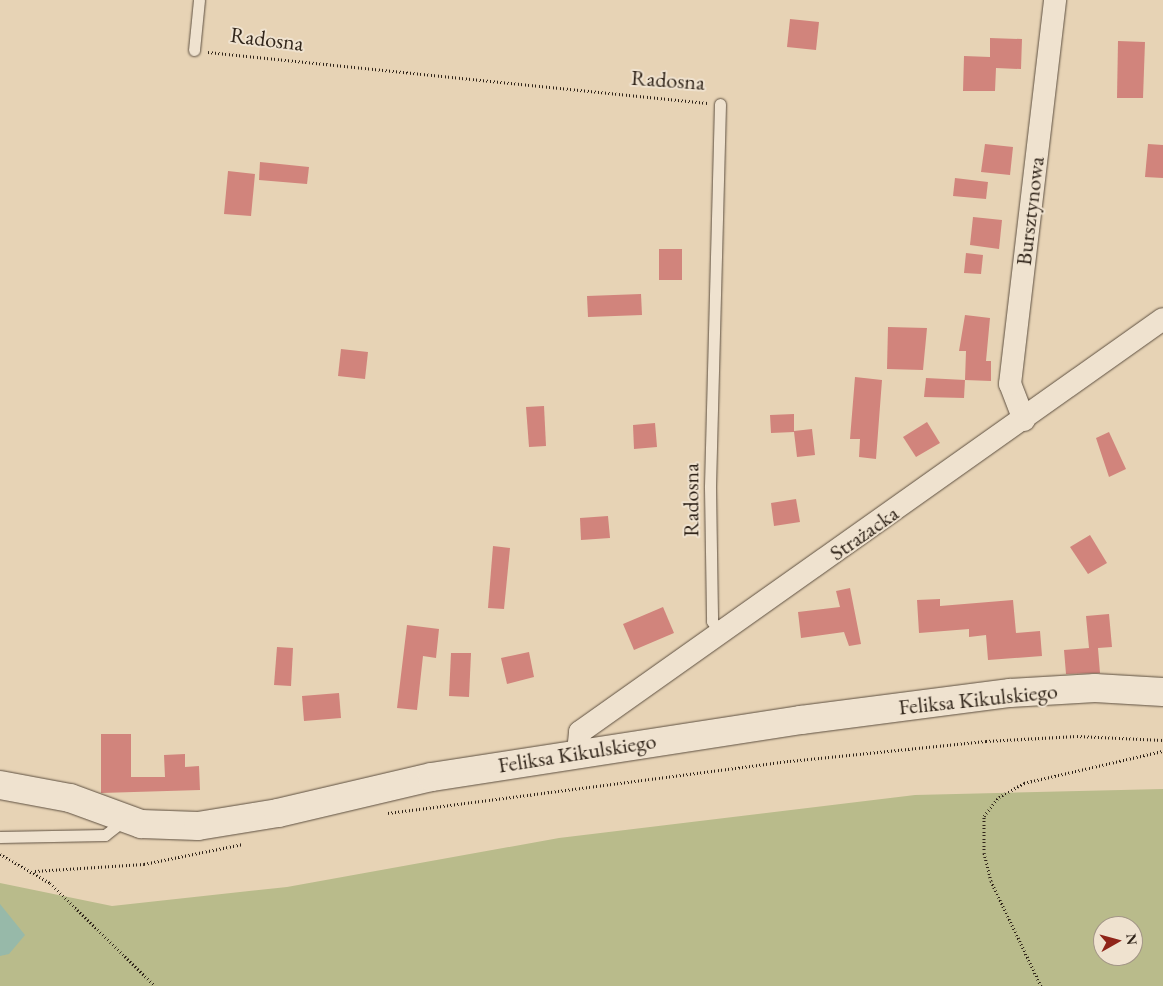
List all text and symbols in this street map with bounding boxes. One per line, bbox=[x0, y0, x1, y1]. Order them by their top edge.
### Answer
street label: Radosna bbox=[229, 21, 305, 57]
street label: Radosna bbox=[630, 64, 706, 96]
street label: Bursztynowa bbox=[1010, 155, 1050, 267]
street label: Radosna bbox=[678, 463, 704, 537]
street label: Strażacka bbox=[825, 500, 903, 566]
street label: Feliksa Kikulskiego bbox=[897, 678, 1059, 720]
street label: Feliksa Kikulskiego bbox=[496, 727, 658, 779]
north arrow bbox=[1093, 916, 1143, 966]
text: N bbox=[1122, 933, 1142, 946]

